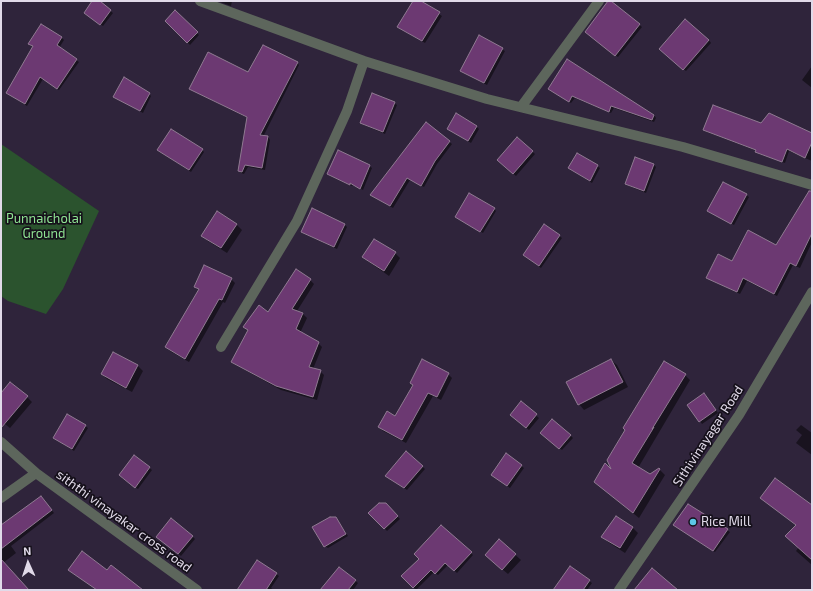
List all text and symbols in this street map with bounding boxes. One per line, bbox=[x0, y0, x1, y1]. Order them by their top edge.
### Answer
park label: Punnaicholai Ground bbox=[6, 211, 82, 242]
street label: Sithivinayagar Road bbox=[669, 383, 747, 489]
street label: siththi vinayakar cross road bbox=[53, 467, 195, 575]
place label: Rice Mill bbox=[701, 514, 751, 530]
marker: Rice Mill bbox=[688, 517, 698, 527]
north arrow bbox=[8, 543, 48, 583]
text: N bbox=[23, 544, 32, 557]

